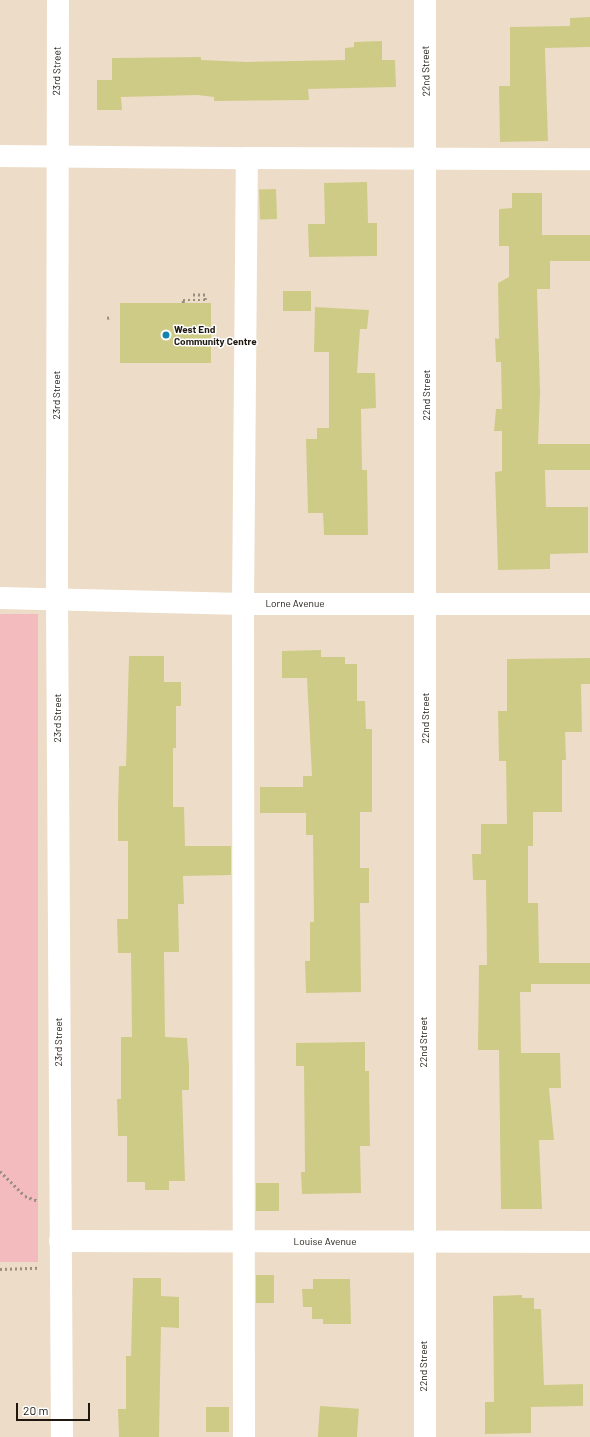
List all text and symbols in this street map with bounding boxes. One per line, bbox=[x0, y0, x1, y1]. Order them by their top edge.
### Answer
street label: 22nd Street bbox=[420, 45, 432, 97]
street label: 23rd Street bbox=[51, 46, 63, 96]
place label: West End Community Centre bbox=[174, 323, 257, 346]
marker: West End Community Centre bbox=[161, 330, 171, 340]
street label: 22nd Street bbox=[421, 370, 433, 420]
street label: 23rd Street bbox=[51, 371, 63, 419]
street label: Lorne Avenue bbox=[265, 598, 325, 610]
street label: 22nd Street bbox=[420, 693, 432, 743]
street label: 23rd Street bbox=[52, 694, 64, 742]
street label: 22nd Street bbox=[418, 1017, 430, 1067]
street label: 23rd Street bbox=[53, 1018, 65, 1066]
street label: Louise Avenue bbox=[294, 1236, 356, 1248]
street label: 22nd Street bbox=[418, 1341, 430, 1391]
scale bar bbox=[18, 1395, 92, 1421]
text: 20 m bbox=[23, 1403, 49, 1417]

